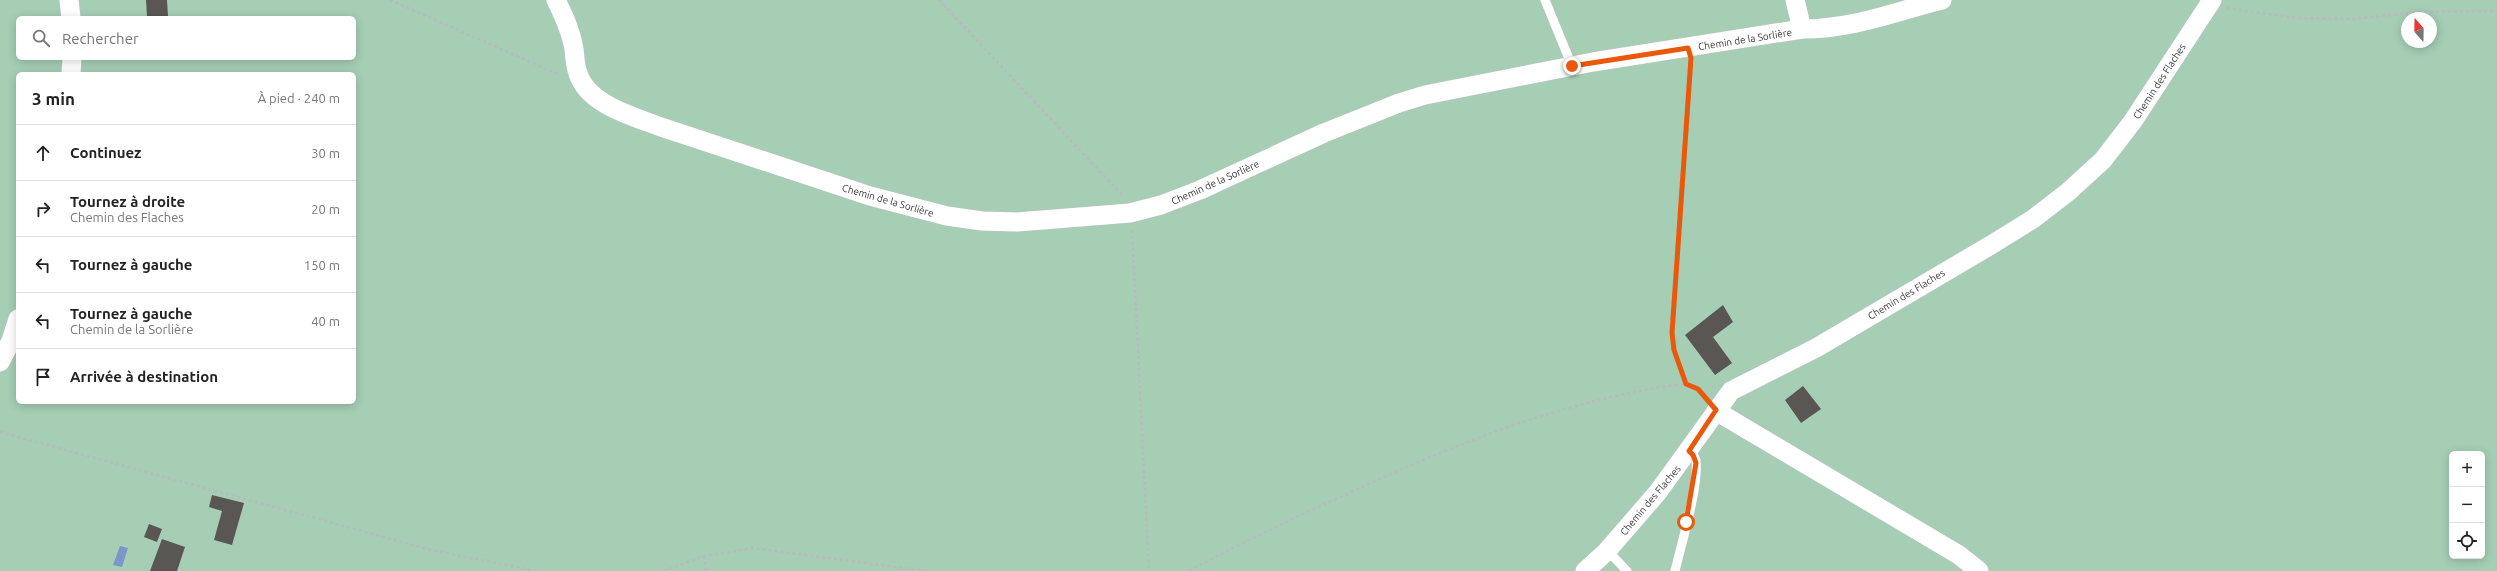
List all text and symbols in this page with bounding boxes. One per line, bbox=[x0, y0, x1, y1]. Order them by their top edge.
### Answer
north arrow bbox=[2401, 12, 2437, 48]
search box bbox=[16, 16, 356, 60]
icon: search bbox=[30, 27, 52, 49]
street label: Chemin de la Sorlière bbox=[1697, 27, 1793, 52]
text: Rechercher bbox=[62, 30, 139, 47]
street label: Chemin des Flaches bbox=[2131, 42, 2188, 121]
route end bbox=[1563, 57, 1581, 75]
text: 3 min bbox=[32, 89, 75, 108]
text: À pied · 240 m bbox=[258, 91, 340, 105]
icon: ahead bbox=[32, 142, 54, 164]
text: Continuez bbox=[70, 144, 141, 161]
text: 30 m bbox=[311, 146, 340, 160]
street label: Chemin de la Sorlière bbox=[1170, 158, 1261, 207]
street label: Chemin de la Sorlière bbox=[841, 182, 935, 219]
text: Tournez à droite bbox=[70, 193, 185, 210]
icon: right bbox=[32, 198, 54, 220]
text: 20 m bbox=[311, 202, 340, 216]
text: Chemin des Flaches bbox=[70, 210, 184, 224]
icon: left bbox=[32, 254, 54, 276]
text: Tournez à gauche bbox=[70, 256, 193, 273]
text: 150 m bbox=[304, 258, 340, 272]
street label: Chemin des Flaches bbox=[1866, 267, 1947, 322]
text: Tournez à gauche bbox=[70, 305, 193, 322]
icon: left bbox=[32, 310, 54, 332]
text: 40 m bbox=[311, 314, 340, 328]
text: Chemin de la Sorlière bbox=[70, 322, 193, 336]
icon: arrive bbox=[32, 366, 54, 388]
text: Arrivée à destination bbox=[70, 368, 218, 385]
map controls bbox=[2449, 451, 2485, 559]
button: + bbox=[2449, 451, 2485, 487]
street label: Chemin des Flaches bbox=[1618, 463, 1683, 537]
button: − bbox=[2449, 487, 2485, 523]
route start bbox=[1677, 513, 1695, 531]
button: locate bbox=[2449, 523, 2485, 559]

